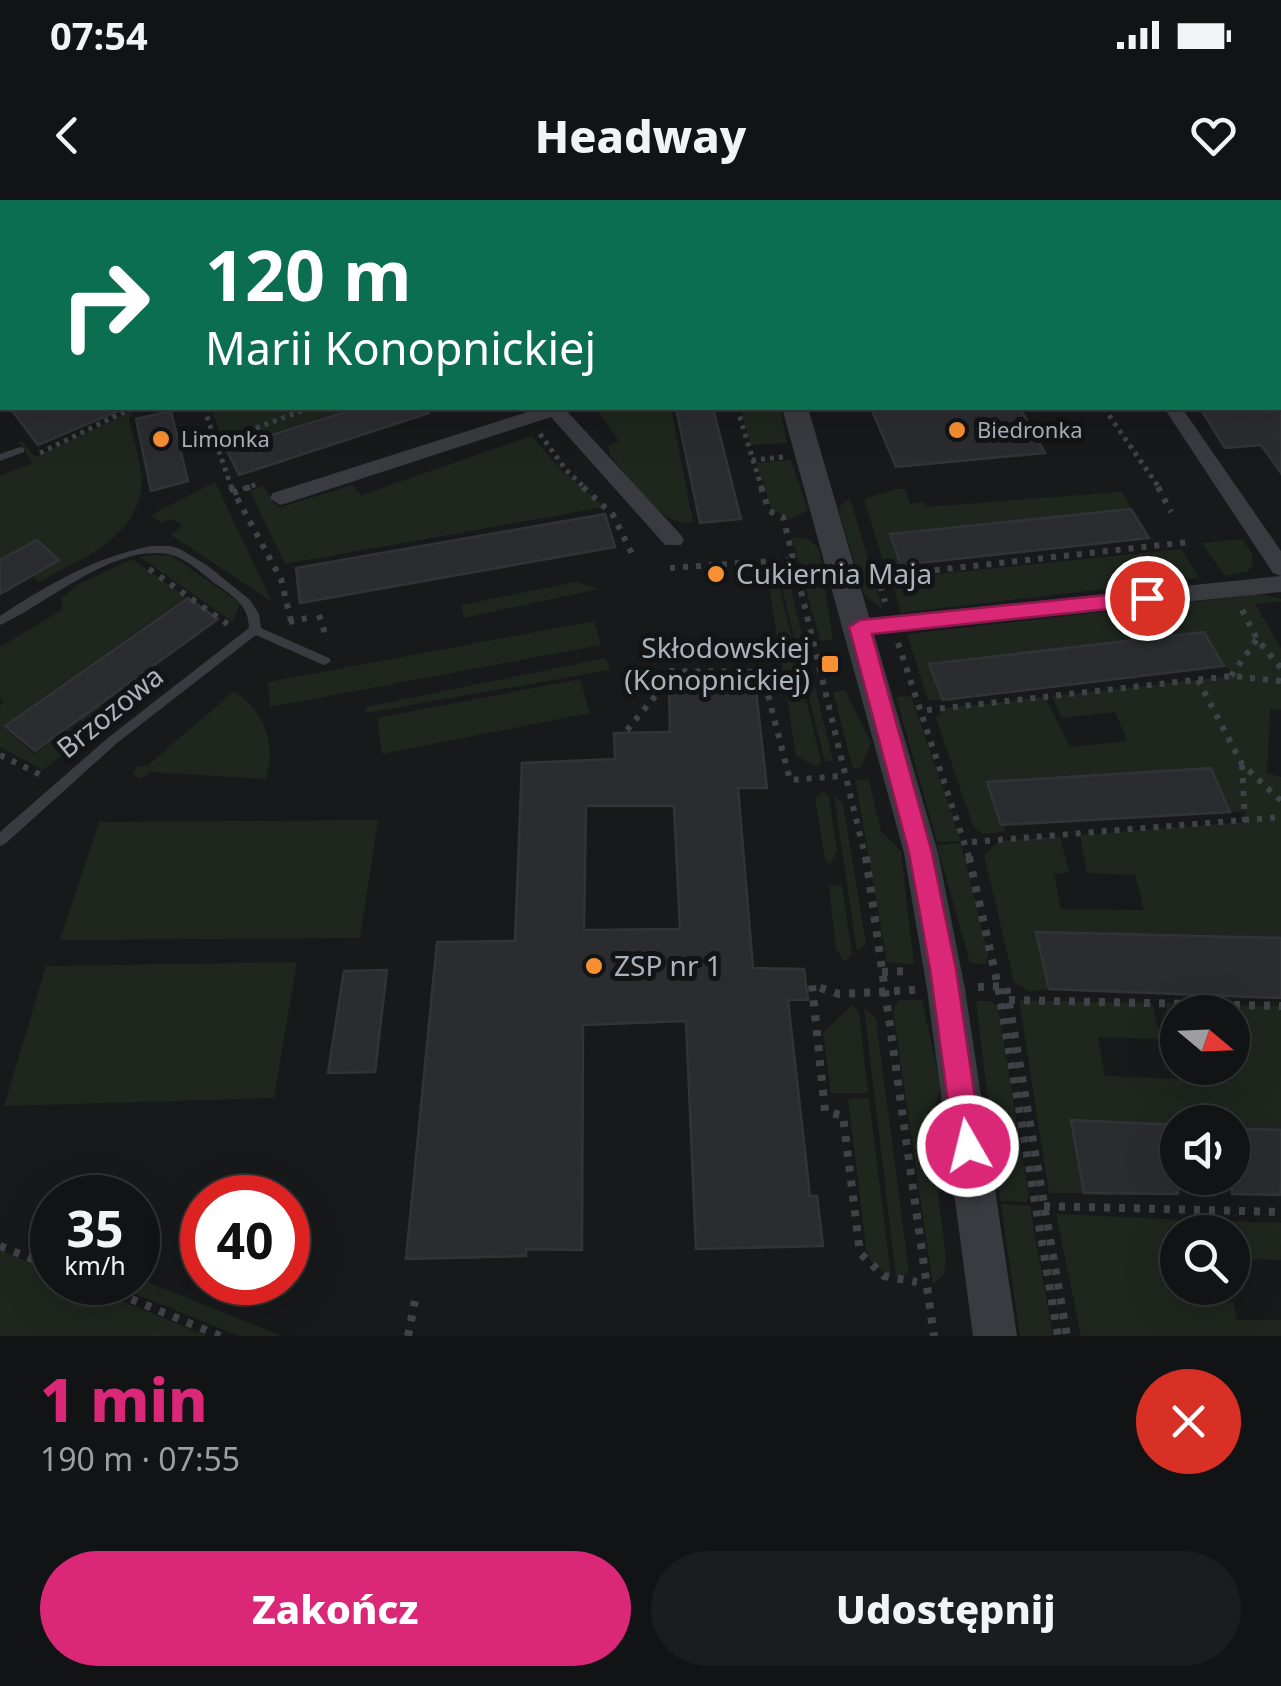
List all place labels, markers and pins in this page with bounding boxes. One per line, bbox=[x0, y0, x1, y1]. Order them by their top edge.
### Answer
place label: Biedronka bbox=[977, 414, 1083, 444]
marker: Biedronka bbox=[946, 419, 968, 441]
place label: Limonka bbox=[181, 423, 270, 453]
marker: Limonka bbox=[150, 428, 172, 450]
place label: Cukiernia Maja bbox=[736, 554, 932, 592]
pin bbox=[1105, 556, 1190, 641]
marker: Cukiernia Maja bbox=[705, 563, 727, 585]
place label: Skłodowskiej (Konopnickiej) bbox=[624, 628, 810, 698]
marker: Skłodowskiej (Konopnickiej) bbox=[819, 653, 841, 675]
place label: ZSP nr 1 bbox=[614, 946, 722, 984]
marker: ZSP nr 1 bbox=[583, 955, 605, 977]

